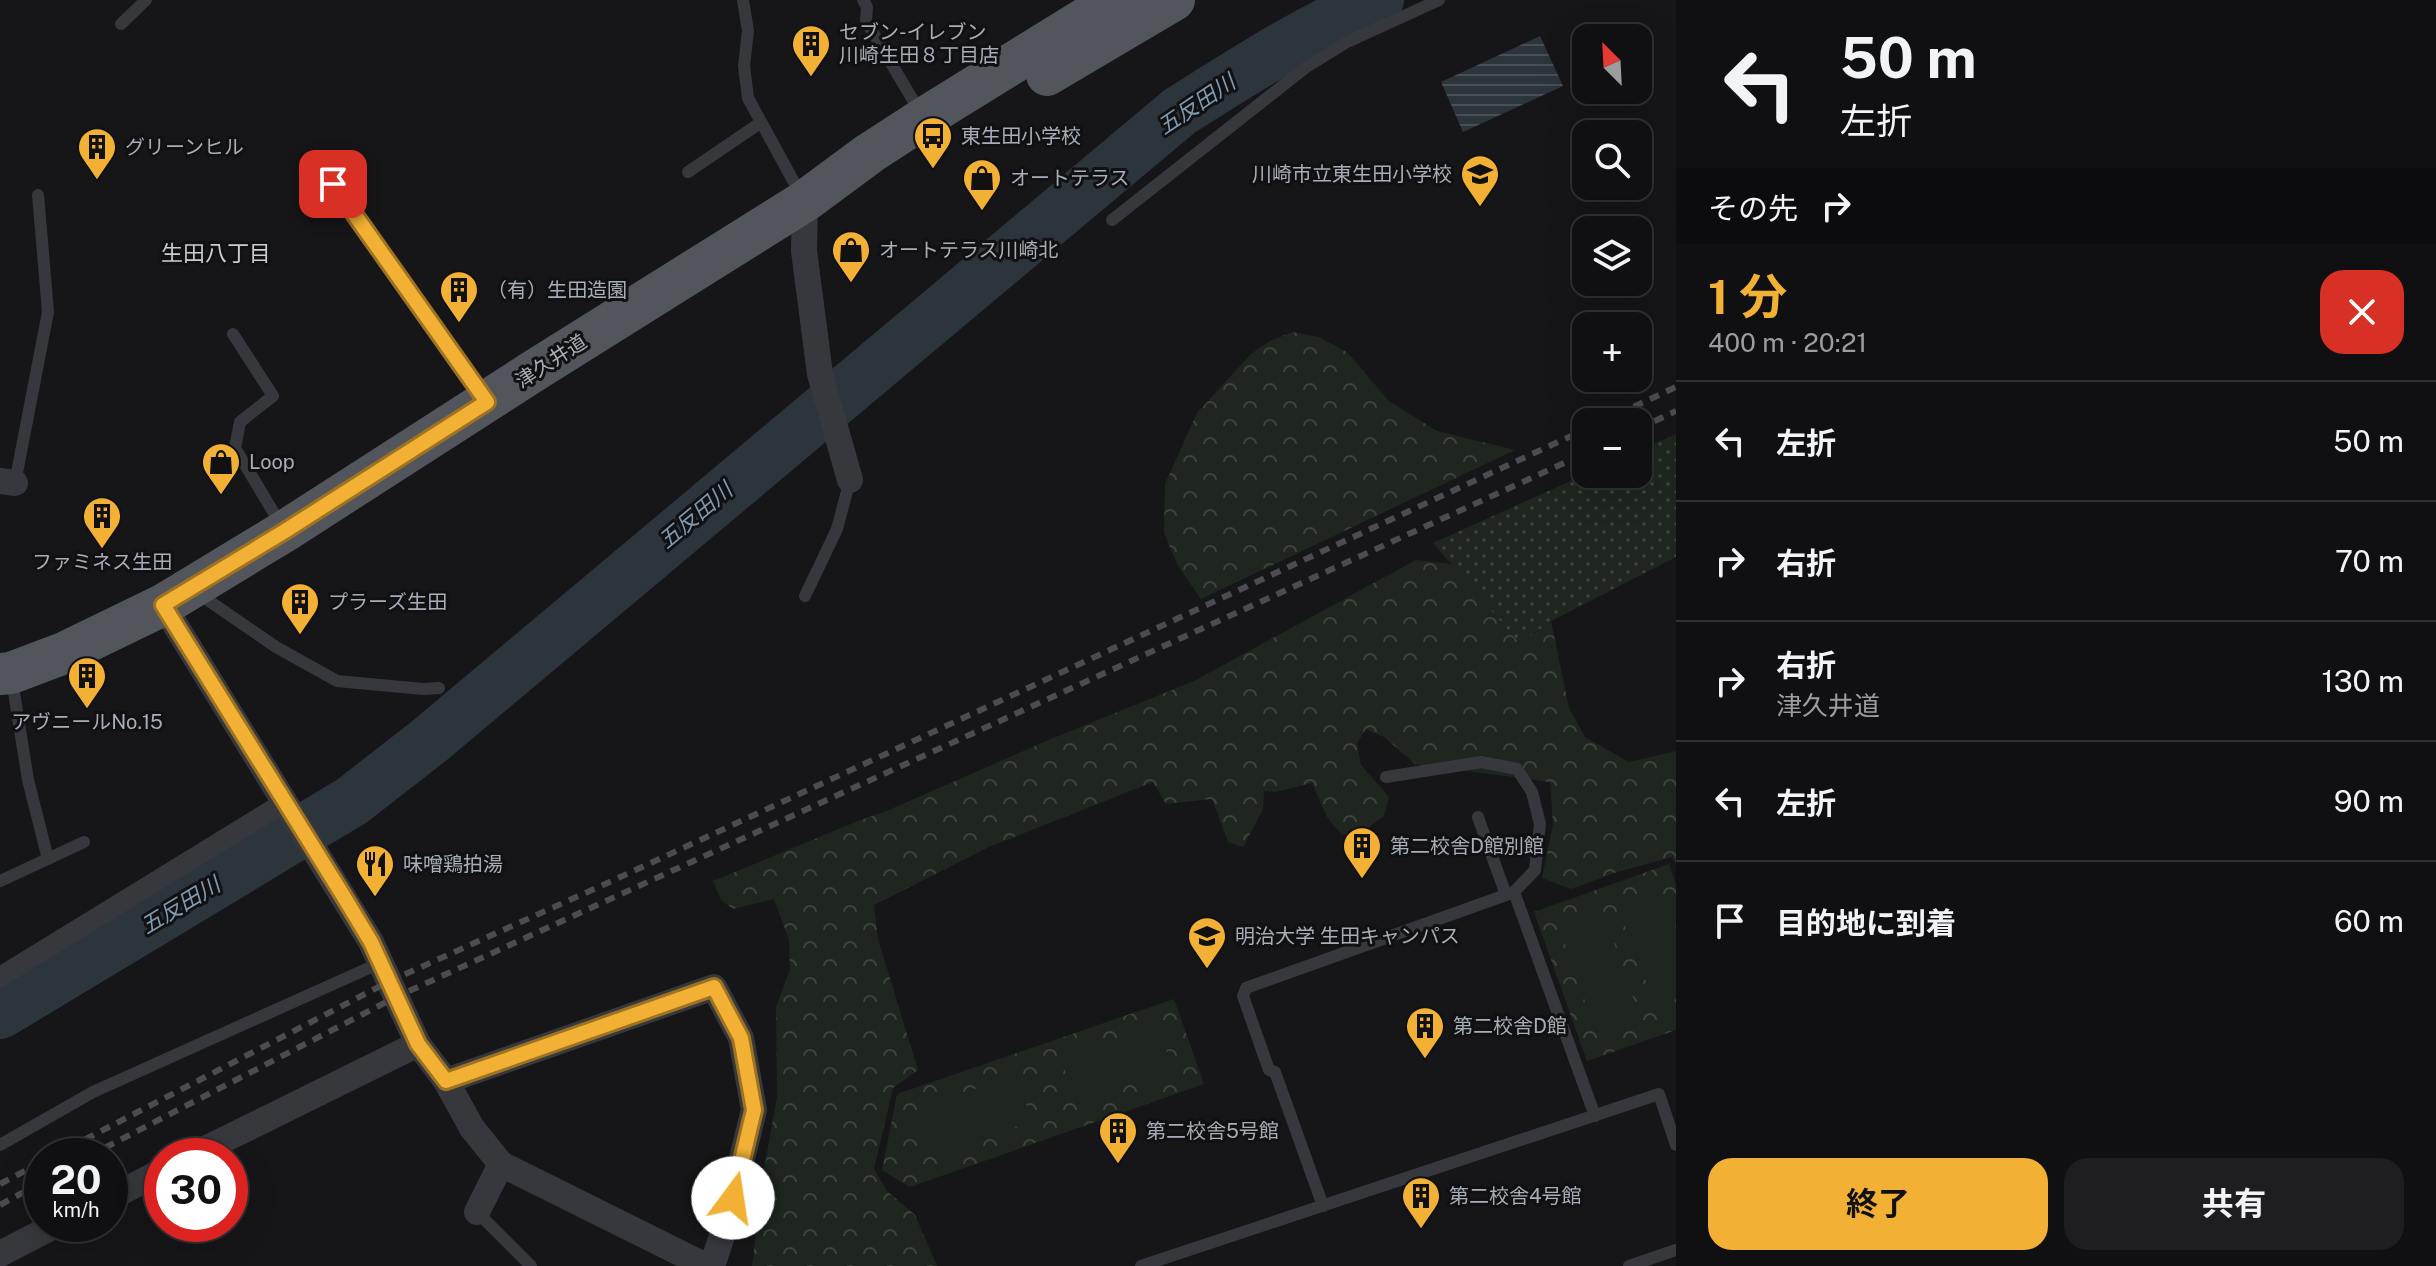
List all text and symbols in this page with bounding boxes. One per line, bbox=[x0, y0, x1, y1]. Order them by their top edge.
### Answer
place label: セブン-イレブン 川崎生田８丁目店 bbox=[839, 20, 999, 67]
building icon: セブン-イレブン 川崎生田８丁目店 bbox=[790, 23, 832, 78]
north arrow bbox=[1572, 24, 1652, 104]
map controls bbox=[1572, 24, 1652, 488]
text: 50 m bbox=[1840, 25, 1977, 91]
icon: left bbox=[1708, 32, 1812, 136]
water label: 五反田川 bbox=[1152, 68, 1241, 139]
text: 左折 bbox=[1840, 100, 1912, 142]
bus stop icon: 東生田小学校 bbox=[912, 115, 954, 170]
button: search bbox=[1572, 120, 1652, 200]
place label: 東生田小学校 bbox=[961, 124, 1081, 148]
building icon: グリーンヒル bbox=[76, 126, 118, 181]
place label: グリーンヒル bbox=[125, 135, 244, 159]
pin bbox=[299, 150, 367, 218]
school or university icon: 川崎市立東生田小学校 bbox=[1459, 153, 1501, 208]
shop icon: オートテラス bbox=[961, 157, 1003, 212]
icon: arrive bbox=[311, 162, 355, 206]
place label: 川崎市立東生田小学校 bbox=[1252, 162, 1452, 186]
place label: オートテラス bbox=[1010, 166, 1130, 190]
icon: right bbox=[1814, 184, 1858, 228]
text: その先 bbox=[1708, 190, 1798, 226]
button: layers bbox=[1572, 216, 1652, 296]
shop icon: オートテラス川崎北 bbox=[830, 229, 872, 284]
place label: オートテラス川崎北 bbox=[879, 238, 1059, 262]
district label: 生田八丁目 bbox=[161, 240, 271, 266]
text: 1 分 bbox=[1708, 268, 1787, 325]
building icon: （有）生田造園 bbox=[438, 269, 480, 324]
button: close bbox=[2320, 270, 2404, 354]
place label: （有）生田造園 bbox=[487, 278, 627, 302]
button: + bbox=[1572, 312, 1652, 392]
text: 400 m · 20:21 bbox=[1708, 327, 1867, 358]
street label: 津久井道 bbox=[511, 329, 591, 393]
button: − bbox=[1572, 408, 1652, 488]
icon: left bbox=[1708, 419, 1752, 463]
text: 50 m bbox=[2333, 423, 2404, 459]
text: 左折 bbox=[1776, 425, 1836, 461]
shop icon: Loop bbox=[200, 441, 242, 496]
place label: Loop bbox=[249, 450, 295, 474]
water label: 五反田川 bbox=[653, 475, 739, 553]
building icon: ファミネス生田 bbox=[81, 495, 123, 550]
icon: right bbox=[1708, 539, 1752, 583]
text: 70 m bbox=[2335, 543, 2404, 579]
text: 右折 bbox=[1776, 545, 1836, 581]
place label: ファミネス生田 bbox=[32, 550, 172, 574]
building icon: プラーズ生田 bbox=[279, 581, 321, 636]
place label: プラーズ生田 bbox=[328, 590, 447, 614]
text: 右折 bbox=[1776, 647, 1836, 683]
building icon: アヴニールNo.15 bbox=[66, 655, 108, 710]
icon: right bbox=[1708, 659, 1752, 703]
text: 130 m bbox=[2321, 663, 2404, 699]
text: 津久井道 bbox=[1776, 690, 1880, 721]
place label: アヴニールNo.15 bbox=[11, 710, 163, 734]
icon: left bbox=[1708, 779, 1752, 823]
text: 90 m bbox=[2334, 783, 2404, 819]
text: 左折 bbox=[1776, 785, 1836, 821]
building icon: 第二校舎D館別館 bbox=[1341, 825, 1383, 880]
place label: 第二校舎D館別館 bbox=[1390, 834, 1544, 858]
restaurant icon: 味噌鶏拍湯 bbox=[354, 843, 396, 898]
place label: 味噌鶏拍湯 bbox=[403, 852, 503, 876]
water label: 五反田川 bbox=[136, 870, 226, 939]
icon: arrive bbox=[1708, 899, 1752, 943]
text: 60 m bbox=[2334, 903, 2404, 939]
text: 目的地に到着 bbox=[1776, 905, 1956, 941]
school or university icon: 明治大学 生田キャンパス bbox=[1186, 915, 1228, 970]
place label: 明治大学 生田キャンパス bbox=[1235, 924, 1460, 948]
building icon: 第二校舎D館 bbox=[1404, 1005, 1446, 1060]
place label: 第二校舎D館 bbox=[1453, 1014, 1567, 1038]
building icon: 第二校舎5号館 bbox=[1097, 1110, 1139, 1165]
place label: 第二校舎5号館 bbox=[1146, 1119, 1279, 1143]
speed limit sign: 30 bbox=[144, 1138, 248, 1242]
text: 20 bbox=[50, 1156, 102, 1203]
position arrow bbox=[691, 1156, 775, 1240]
button: 終了 bbox=[1708, 1158, 2048, 1250]
button: 共有 bbox=[2064, 1158, 2404, 1250]
building icon: 第二校舎4号館 bbox=[1400, 1175, 1442, 1230]
place label: 第二校舎4号館 bbox=[1449, 1184, 1582, 1208]
text: km/h bbox=[52, 1198, 100, 1222]

